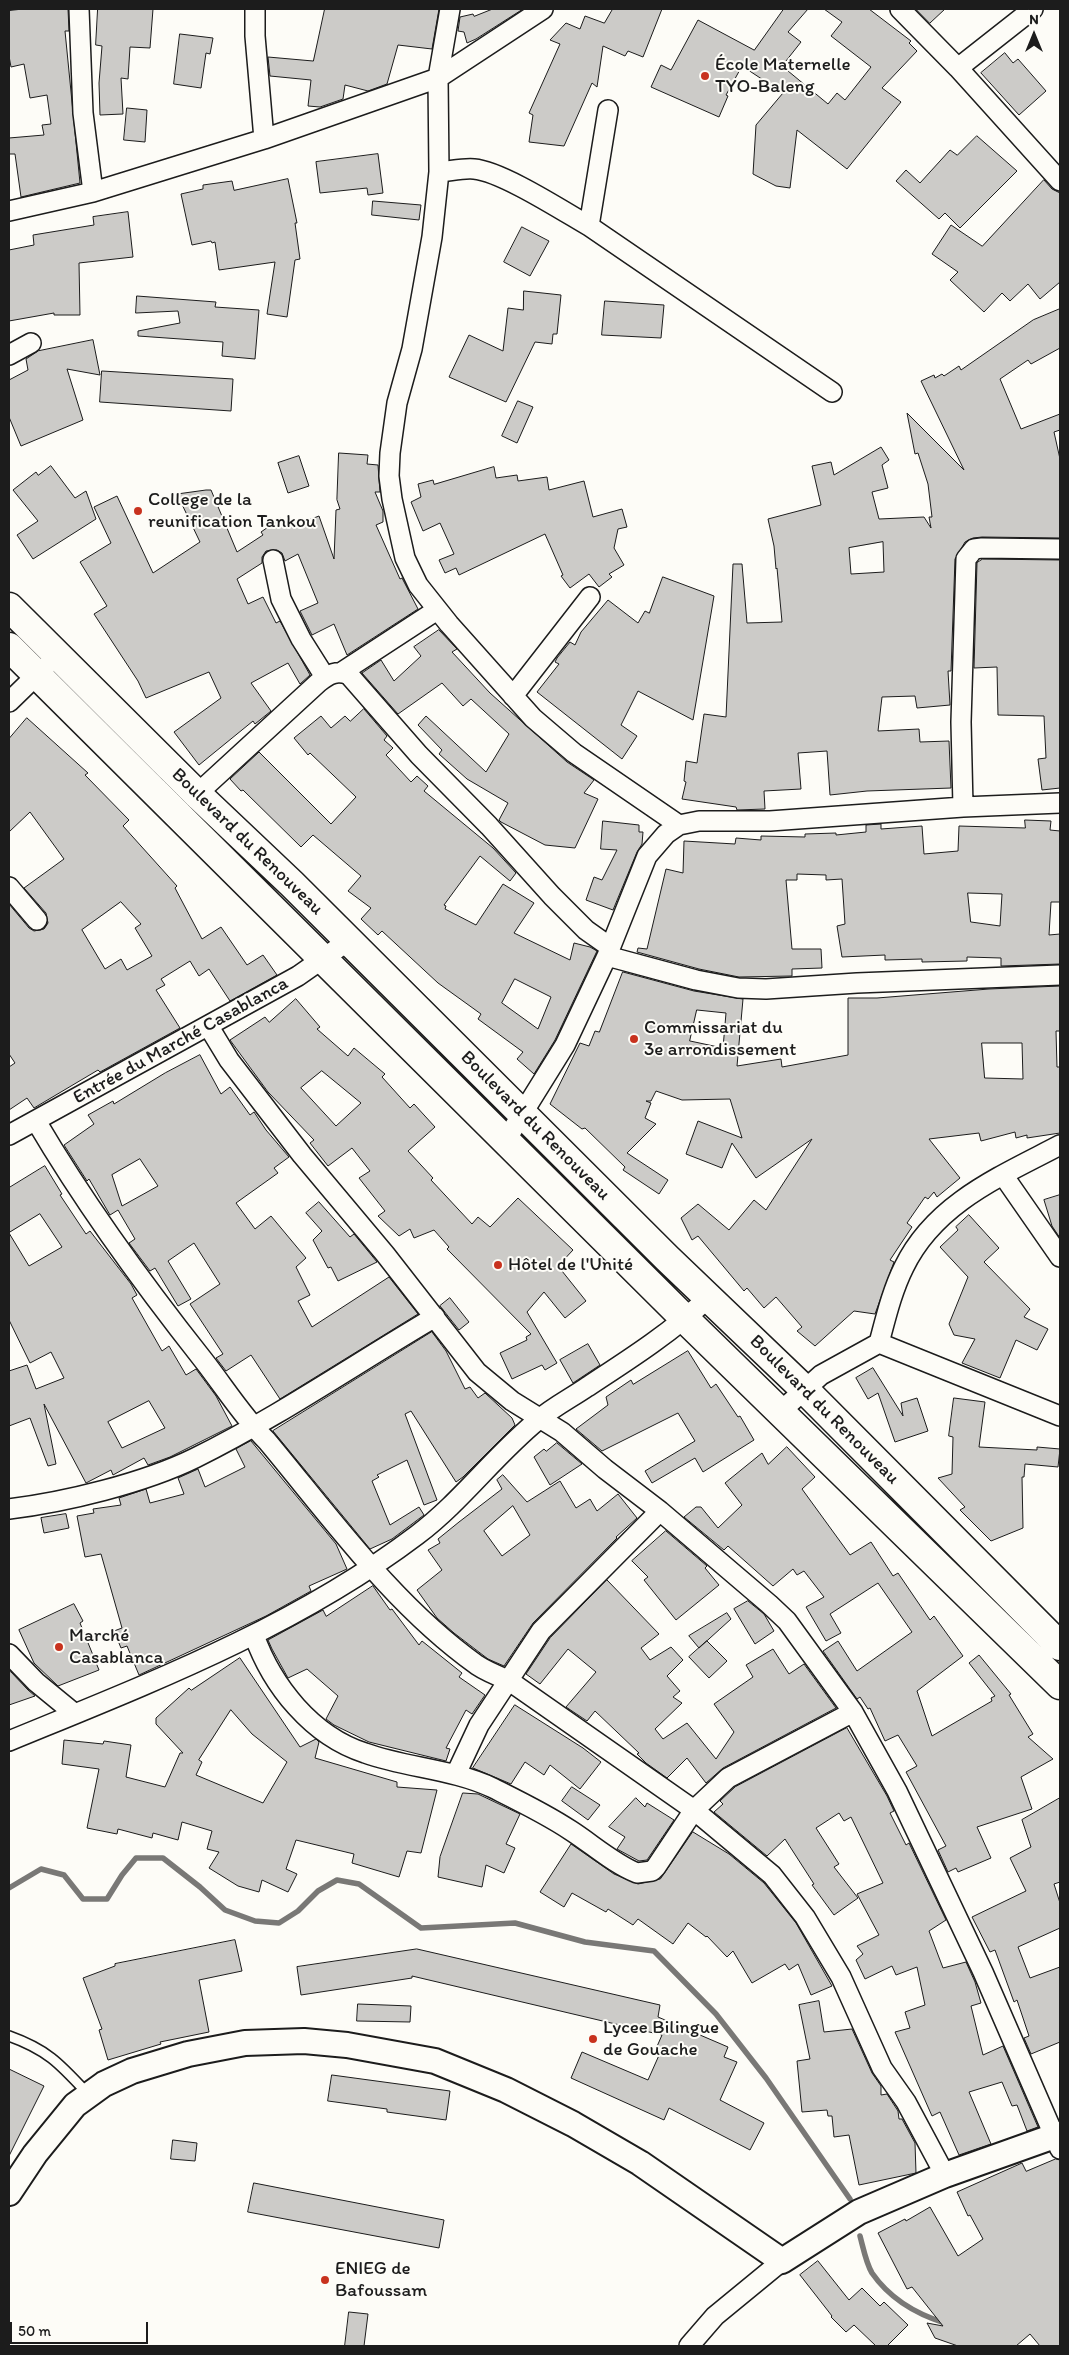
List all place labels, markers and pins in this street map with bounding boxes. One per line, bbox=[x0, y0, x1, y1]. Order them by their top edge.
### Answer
place label: École Maternelle TYO-Baleng bbox=[715, 54, 851, 98]
marker: École Maternelle TYO-Baleng bbox=[699, 70, 711, 82]
place label: College de la reunification Tankou bbox=[148, 489, 316, 533]
marker: College de la reunification Tankou bbox=[132, 505, 144, 517]
place label: Commissariat du 3e arrondissement bbox=[644, 1017, 796, 1061]
marker: Commissariat du 3e arrondissement bbox=[628, 1033, 640, 1045]
place label: Hôtel de l'Unité bbox=[508, 1254, 633, 1276]
marker: Hôtel de l'Unité bbox=[492, 1259, 504, 1271]
place label: Marché Casablanca bbox=[69, 1625, 163, 1669]
marker: Marché Casablanca bbox=[53, 1641, 65, 1653]
place label: Lycee Bilingue de Gouache bbox=[603, 2017, 719, 2061]
marker: Lycee Bilingue de Gouache bbox=[587, 2033, 599, 2045]
place label: ENIEG de Bafoussam bbox=[335, 2258, 427, 2302]
marker: ENIEG de Bafoussam bbox=[319, 2274, 331, 2286]

